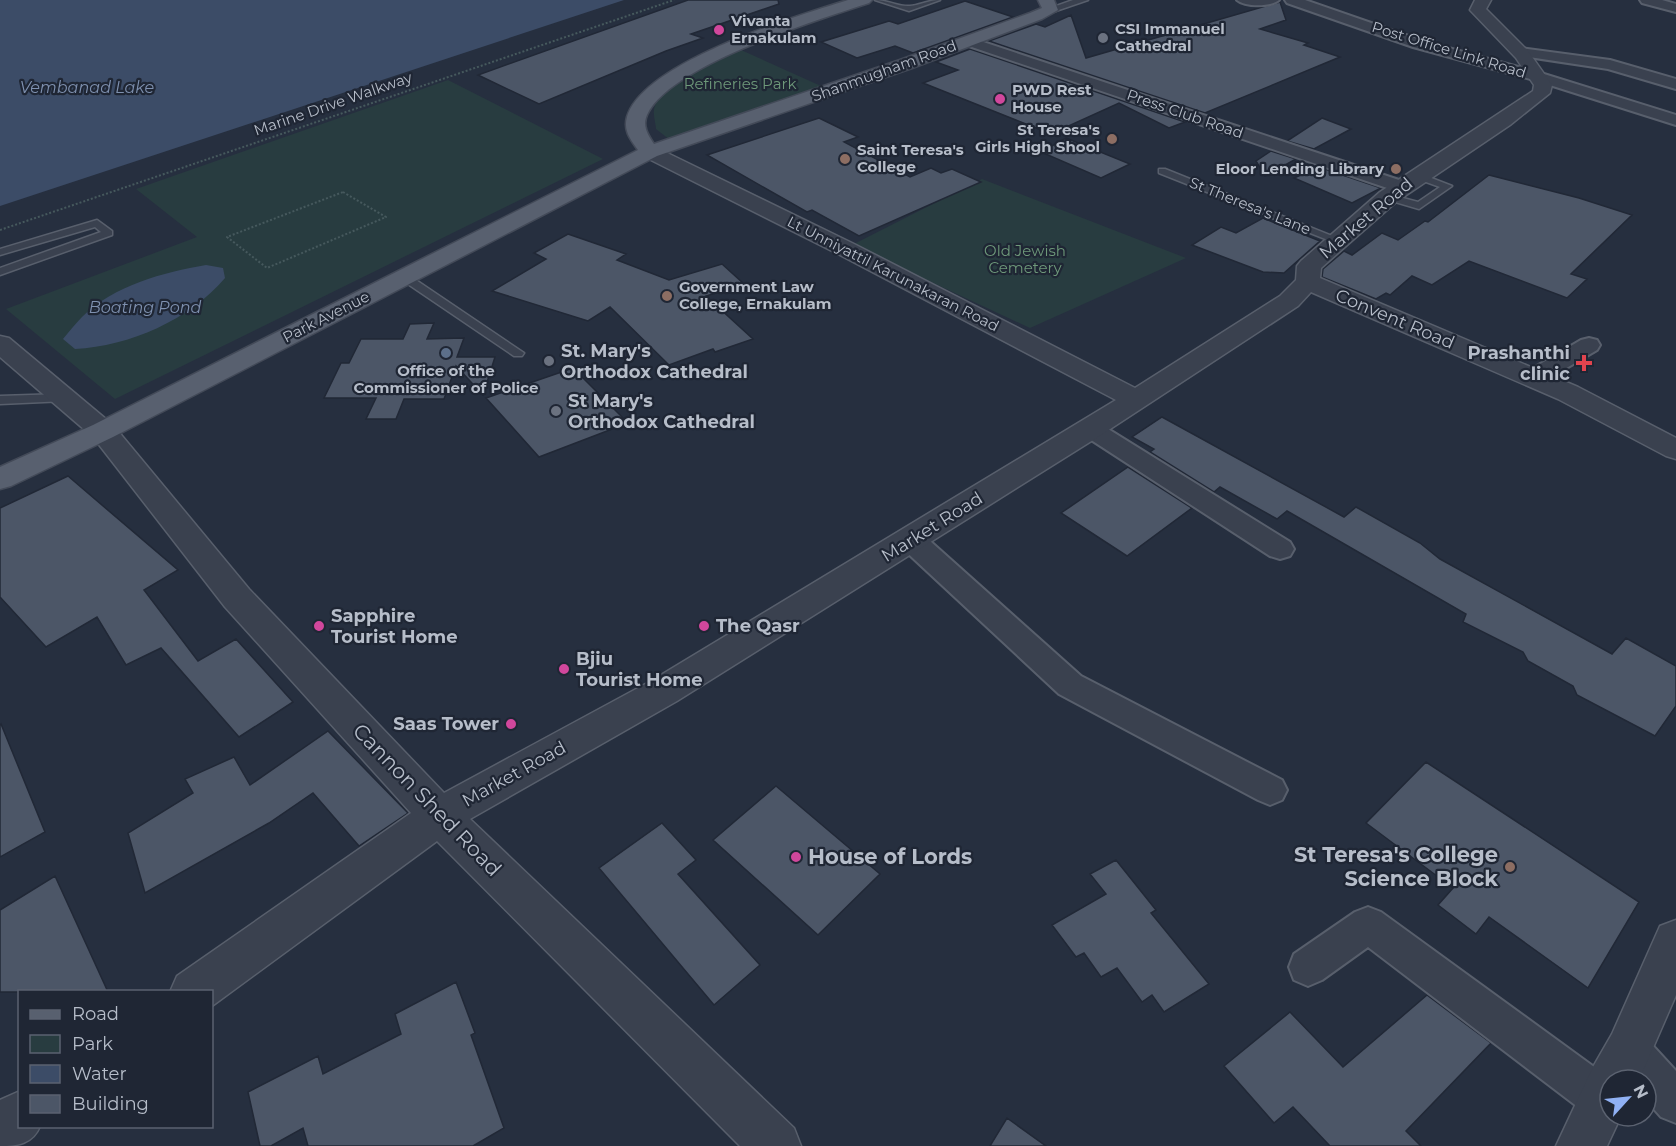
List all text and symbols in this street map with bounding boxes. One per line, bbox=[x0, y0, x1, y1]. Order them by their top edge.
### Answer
place label: Vivanta Ernakulam bbox=[730, 11, 817, 47]
street label: Post Office Link Road bbox=[1370, 17, 1529, 82]
place label: CSI Immanuel Cathedral bbox=[1115, 19, 1225, 55]
marker: Vivanta Ernakulam bbox=[712, 23, 726, 37]
marker: CSI Immanuel Cathedral bbox=[1096, 31, 1110, 45]
street label: Shanmugham Road bbox=[809, 35, 959, 106]
street label: Marine Drive Walkway bbox=[251, 67, 415, 140]
park label: Refineries Park bbox=[684, 74, 796, 93]
water label: Vembanad Lake bbox=[20, 78, 154, 97]
place label: PWD Rest House bbox=[1012, 80, 1092, 116]
street label: Press Club Road bbox=[1124, 85, 1246, 142]
marker: PWD Rest House bbox=[993, 92, 1007, 106]
place label: St Teresa's Girls High Shool bbox=[975, 120, 1100, 156]
marker: St Teresa's Girls High Shool bbox=[1105, 132, 1119, 146]
place label: Saint Teresa's College bbox=[857, 140, 964, 176]
marker: Saint Teresa's College bbox=[838, 152, 852, 166]
place label: Eloor Lending Library bbox=[1216, 159, 1385, 178]
marker: Eloor Lending Library bbox=[1389, 162, 1403, 176]
street label: St Theresa's Lane bbox=[1187, 173, 1314, 239]
street label: Market Road bbox=[1315, 173, 1417, 263]
street label: Lt Unniyattil Karunakaran Road bbox=[784, 212, 1002, 335]
park label: Old Jewish Cemetery bbox=[984, 241, 1066, 277]
place label: Government Law College, Ernakulam bbox=[679, 277, 832, 313]
street label: Convent Road bbox=[1332, 284, 1458, 354]
street label: Park Avenue bbox=[279, 287, 372, 347]
marker: Government Law College, Ernakulam bbox=[660, 289, 674, 303]
water label: Boating Pond bbox=[89, 298, 201, 317]
place label: St. Mary's Orthodox Cathedral bbox=[561, 340, 748, 383]
place label: Prashanthi clinic bbox=[1468, 342, 1570, 385]
marker: Office of the Commissioner of Police bbox=[439, 346, 453, 360]
marker: St. Mary's Orthodox Cathedral bbox=[542, 354, 556, 368]
marker: Prashanthi clinic bbox=[1575, 354, 1593, 372]
place label: Office of the Commissioner of Police bbox=[353, 361, 539, 397]
place label: St Mary's Orthodox Cathedral bbox=[568, 390, 755, 433]
marker: St Mary's Orthodox Cathedral bbox=[549, 404, 563, 418]
street label: Market Road bbox=[877, 487, 987, 567]
place label: Sapphire Tourist Home bbox=[331, 605, 458, 648]
place label: The Qasr bbox=[716, 615, 800, 637]
marker: Sapphire Tourist Home bbox=[312, 619, 326, 633]
marker: The Qasr bbox=[697, 619, 711, 633]
place label: Bjiu Tourist Home bbox=[576, 648, 703, 691]
marker: Bjiu Tourist Home bbox=[557, 662, 571, 676]
place label: Saas Tower bbox=[393, 713, 499, 735]
marker: Saas Tower bbox=[504, 717, 518, 731]
street label: Cannon Shed Road bbox=[348, 718, 507, 881]
street label: Market Road bbox=[458, 736, 570, 812]
place label: St Teresa's College Science Block bbox=[1294, 842, 1498, 891]
place label: House of Lords bbox=[808, 844, 972, 869]
marker: House of Lords bbox=[789, 850, 803, 864]
marker: St Teresa's College Science Block bbox=[1503, 860, 1517, 874]
legend bbox=[18, 990, 213, 1128]
text: Road bbox=[72, 1003, 119, 1025]
text: Park bbox=[72, 1033, 113, 1055]
text: Water bbox=[72, 1063, 127, 1085]
north arrow bbox=[1598, 1068, 1658, 1128]
text: N bbox=[1630, 1081, 1652, 1101]
text: Building bbox=[72, 1093, 149, 1115]

